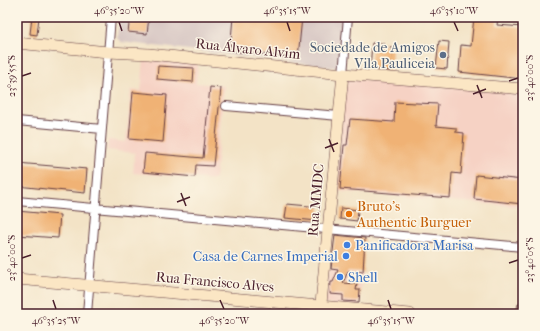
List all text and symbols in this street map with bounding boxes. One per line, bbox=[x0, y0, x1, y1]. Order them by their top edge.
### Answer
text: 46°35'20"W bbox=[94, 5, 145, 17]
text: 46°35'15"W bbox=[263, 5, 312, 17]
text: 46°35'10"W bbox=[430, 5, 479, 17]
street label: Rua Álvaro Alvim bbox=[195, 34, 302, 63]
place label: Sociedade de Amigos Vila Pauliceia bbox=[310, 39, 436, 72]
marker: Sociedade de Amigos Vila Pauliceia bbox=[438, 50, 448, 60]
text: 23°39'55"S bbox=[6, 55, 18, 97]
text: 23°40'00"S bbox=[524, 55, 536, 101]
street label: Rua MMDC bbox=[304, 163, 328, 237]
place label: Bruto's Authentic Burguer bbox=[356, 198, 471, 231]
marker: Bruto's Authentic Burguer bbox=[344, 209, 354, 219]
text: 23°40'00"S bbox=[6, 235, 18, 281]
place label: Panificadora Marisa bbox=[355, 237, 474, 254]
text: 23°40'05"S bbox=[524, 237, 536, 283]
marker: Panificadora Marisa bbox=[342, 240, 352, 250]
place label: Casa de Carnes Imperial bbox=[193, 248, 338, 265]
marker: Casa de Carnes Imperial bbox=[341, 251, 351, 261]
street label: Rua Francisco Alves bbox=[155, 268, 275, 296]
place label: Shell bbox=[348, 269, 378, 286]
marker: Shell bbox=[335, 272, 345, 282]
text: 46°35'25"W bbox=[32, 315, 82, 327]
text: 46°35'20"W bbox=[199, 315, 250, 327]
text: 46°35'15"W bbox=[367, 315, 416, 327]

